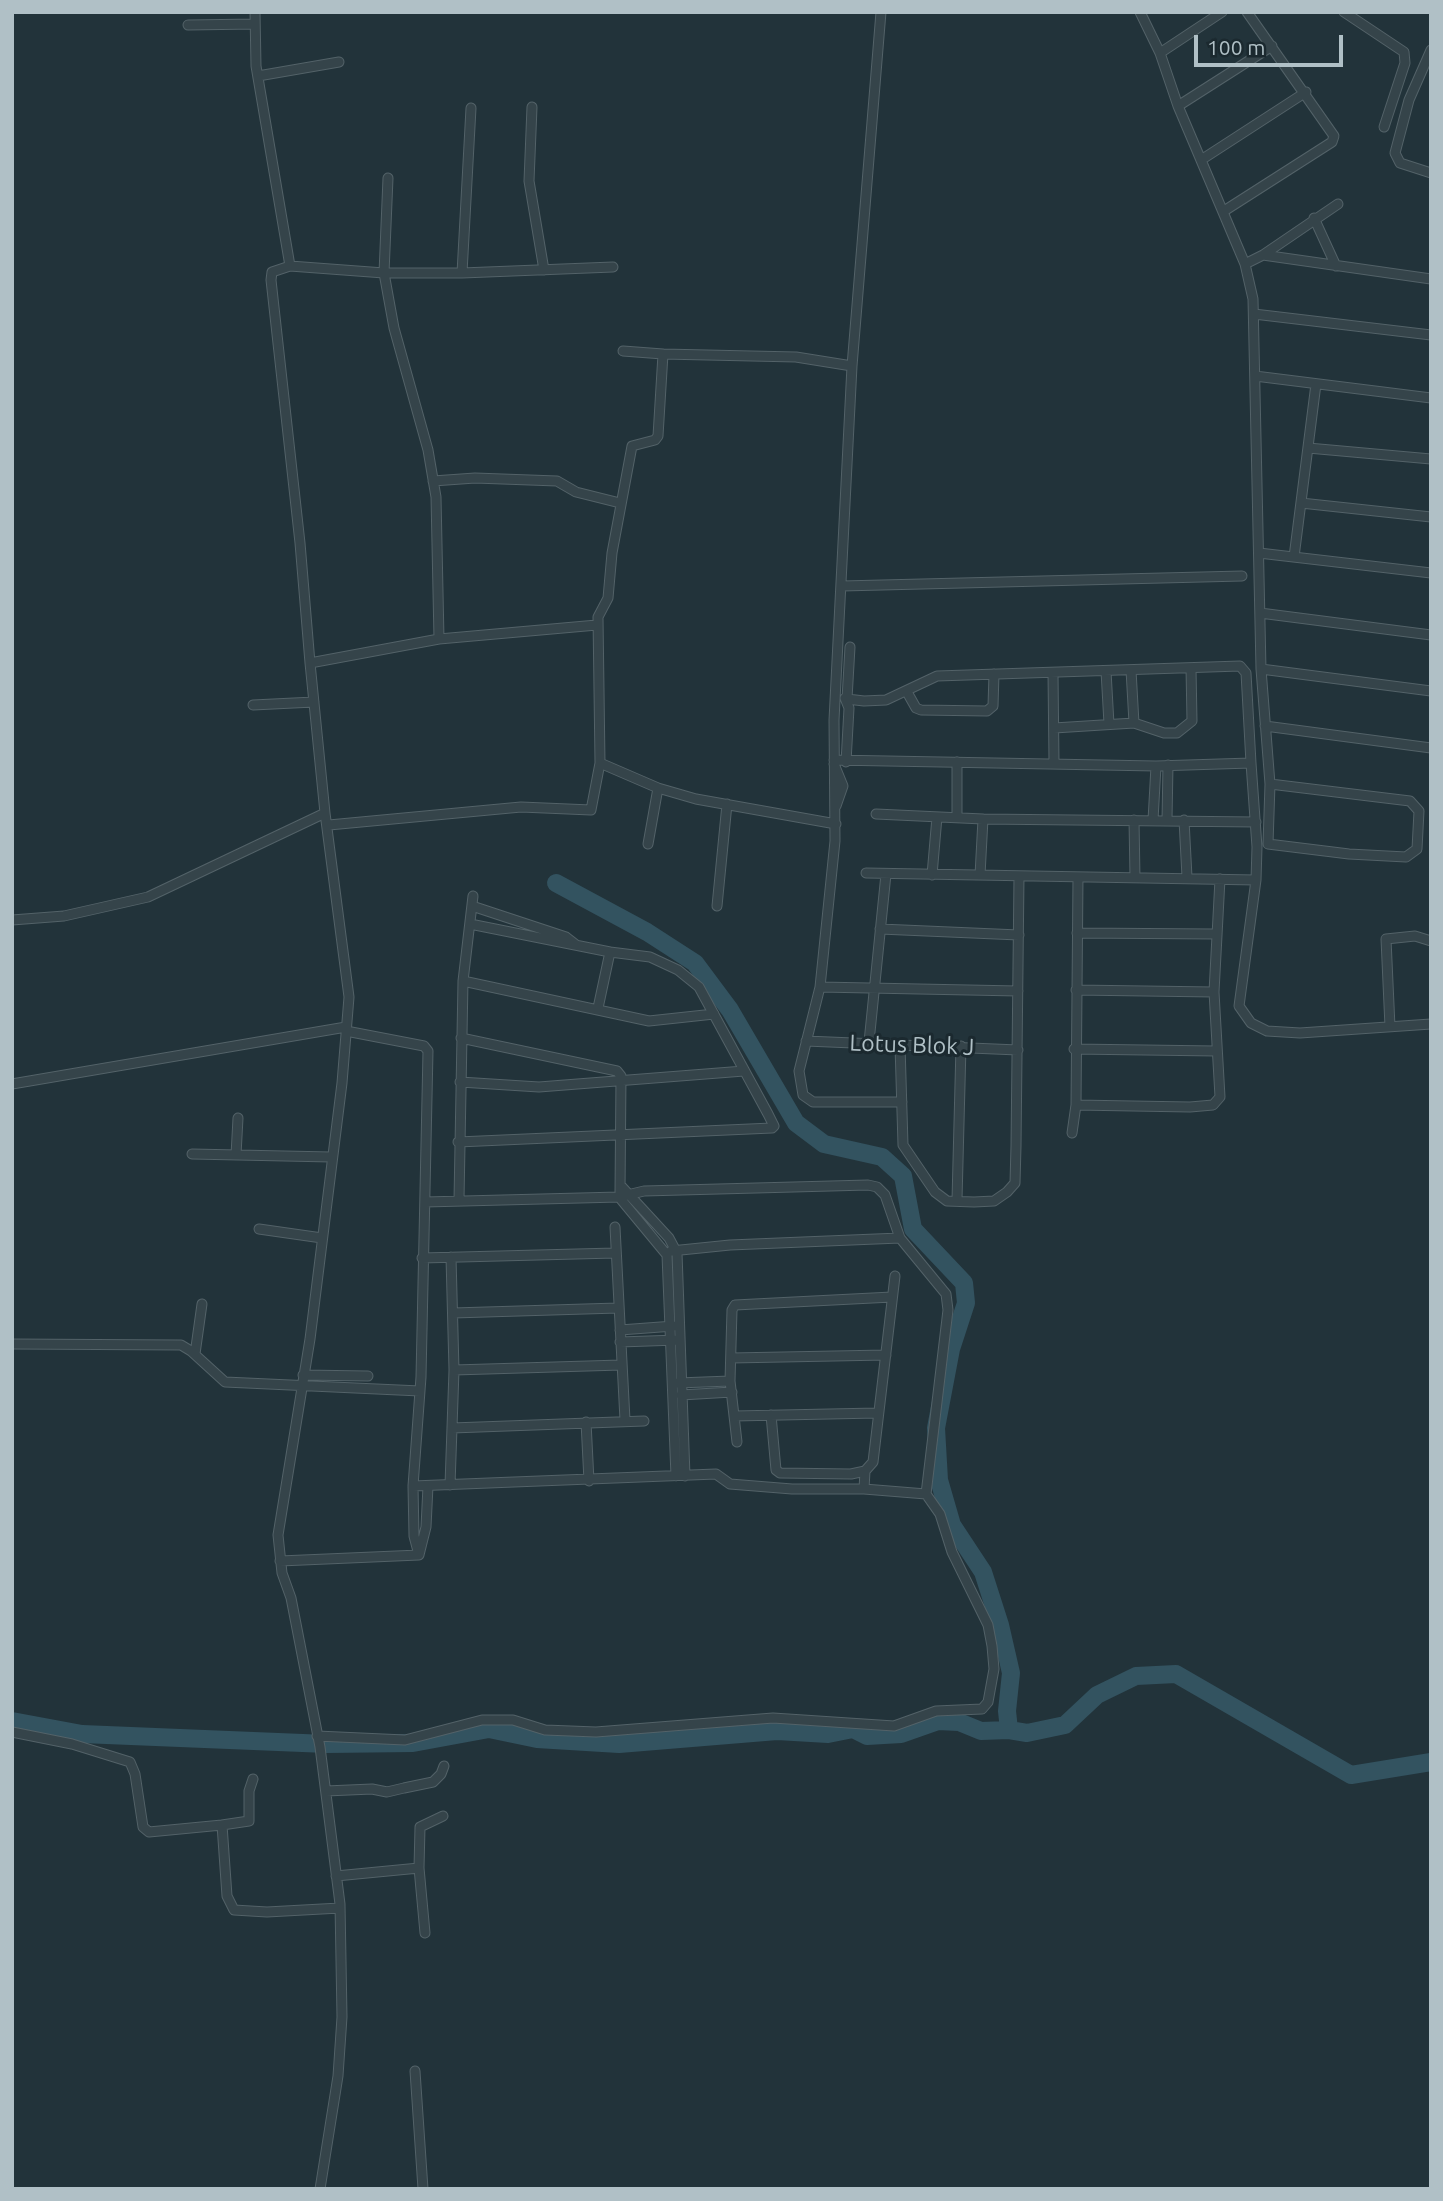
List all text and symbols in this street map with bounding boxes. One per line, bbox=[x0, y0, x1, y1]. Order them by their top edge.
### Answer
scale bar bbox=[1198, 21, 1347, 65]
text: 100 m bbox=[1207, 35, 1265, 59]
street label: Lotus Blok J bbox=[849, 1029, 975, 1061]

